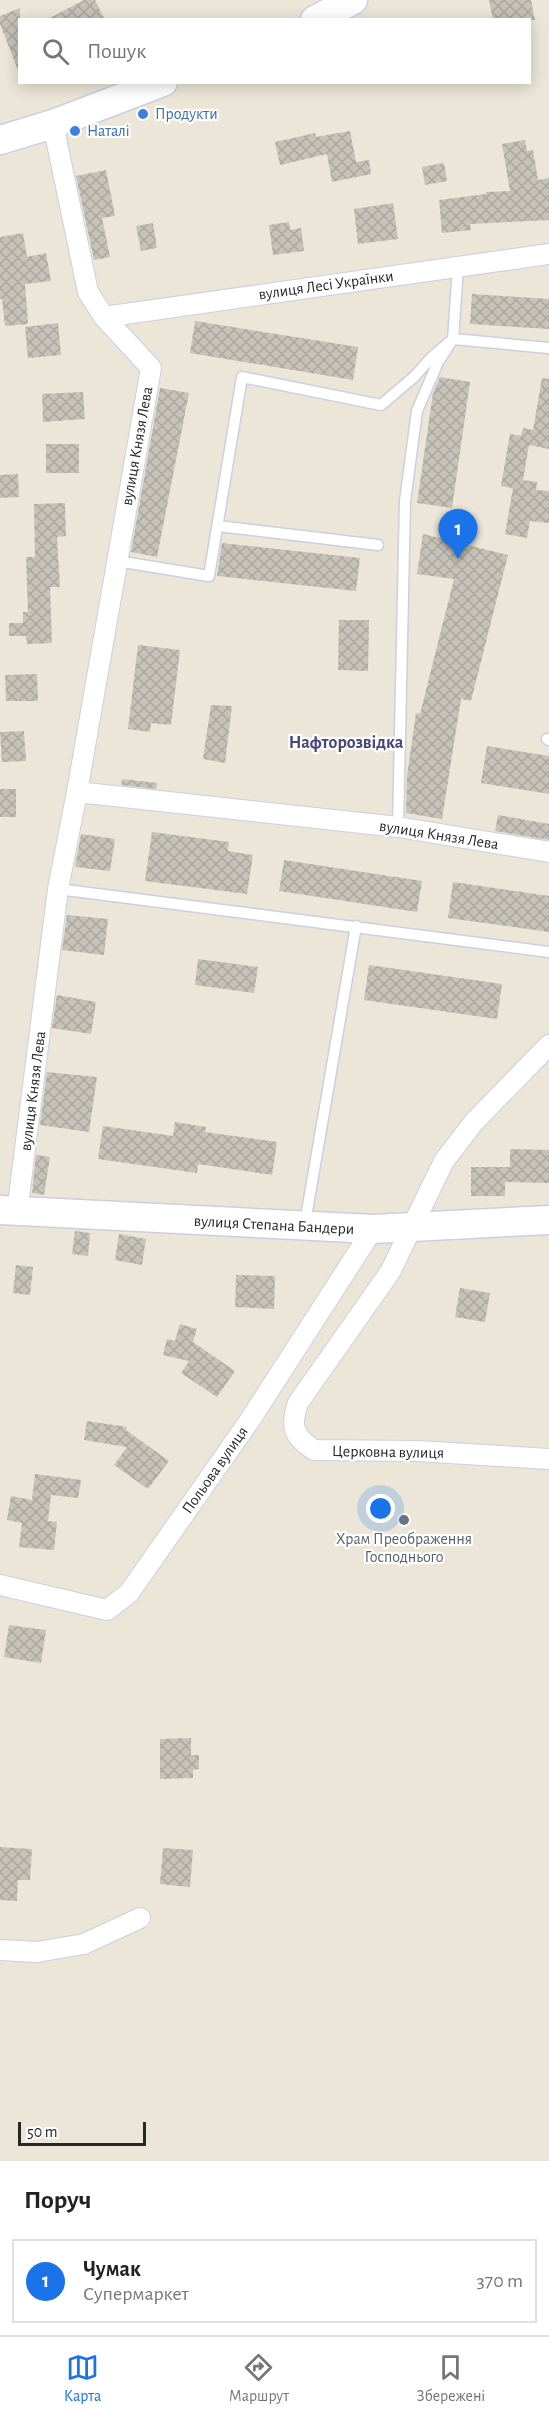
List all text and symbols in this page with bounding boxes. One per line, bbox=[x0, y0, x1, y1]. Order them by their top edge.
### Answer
search box bbox=[18, 18, 531, 84]
icon: search bbox=[39, 35, 72, 68]
text: Пошук bbox=[87, 40, 146, 62]
place label: Продукти bbox=[155, 106, 218, 123]
marker: Продукти bbox=[136, 107, 150, 121]
place label: Наталi bbox=[87, 123, 130, 139]
marker: Наталi bbox=[68, 124, 82, 138]
street label: вулиця Лесі Українки bbox=[257, 268, 395, 303]
street label: вулиця Князя Лева bbox=[119, 385, 156, 507]
pin: 1 bbox=[438, 510, 478, 559]
district label: Нафторозвідка bbox=[289, 734, 404, 752]
street label: вулиця Князя Лева bbox=[378, 818, 500, 853]
street label: вулиця Князя Лева bbox=[18, 1030, 49, 1152]
street label: вулиця Степана Бандери bbox=[193, 1213, 355, 1238]
street label: Польова вулиця bbox=[179, 1423, 252, 1517]
street label: Церковна вулиця bbox=[332, 1443, 444, 1462]
your location bbox=[366, 1494, 395, 1523]
marker: Храм Преображення Господнього bbox=[397, 1513, 411, 1527]
place label: Храм Преображення Господнього bbox=[336, 1531, 472, 1565]
scale bar bbox=[18, 2119, 146, 2146]
text: 50 m bbox=[27, 2124, 58, 2140]
text: Поруч bbox=[24, 2187, 91, 2213]
text: Чумак bbox=[83, 2258, 141, 2280]
text: 1 bbox=[42, 2271, 49, 2291]
text: 370 m bbox=[477, 2271, 523, 2291]
text: Супермаркет bbox=[83, 2284, 189, 2304]
tab: Карта bbox=[64, 2351, 101, 2406]
tab: Маршрут bbox=[229, 2351, 289, 2406]
tab: Збережені bbox=[416, 2351, 485, 2406]

